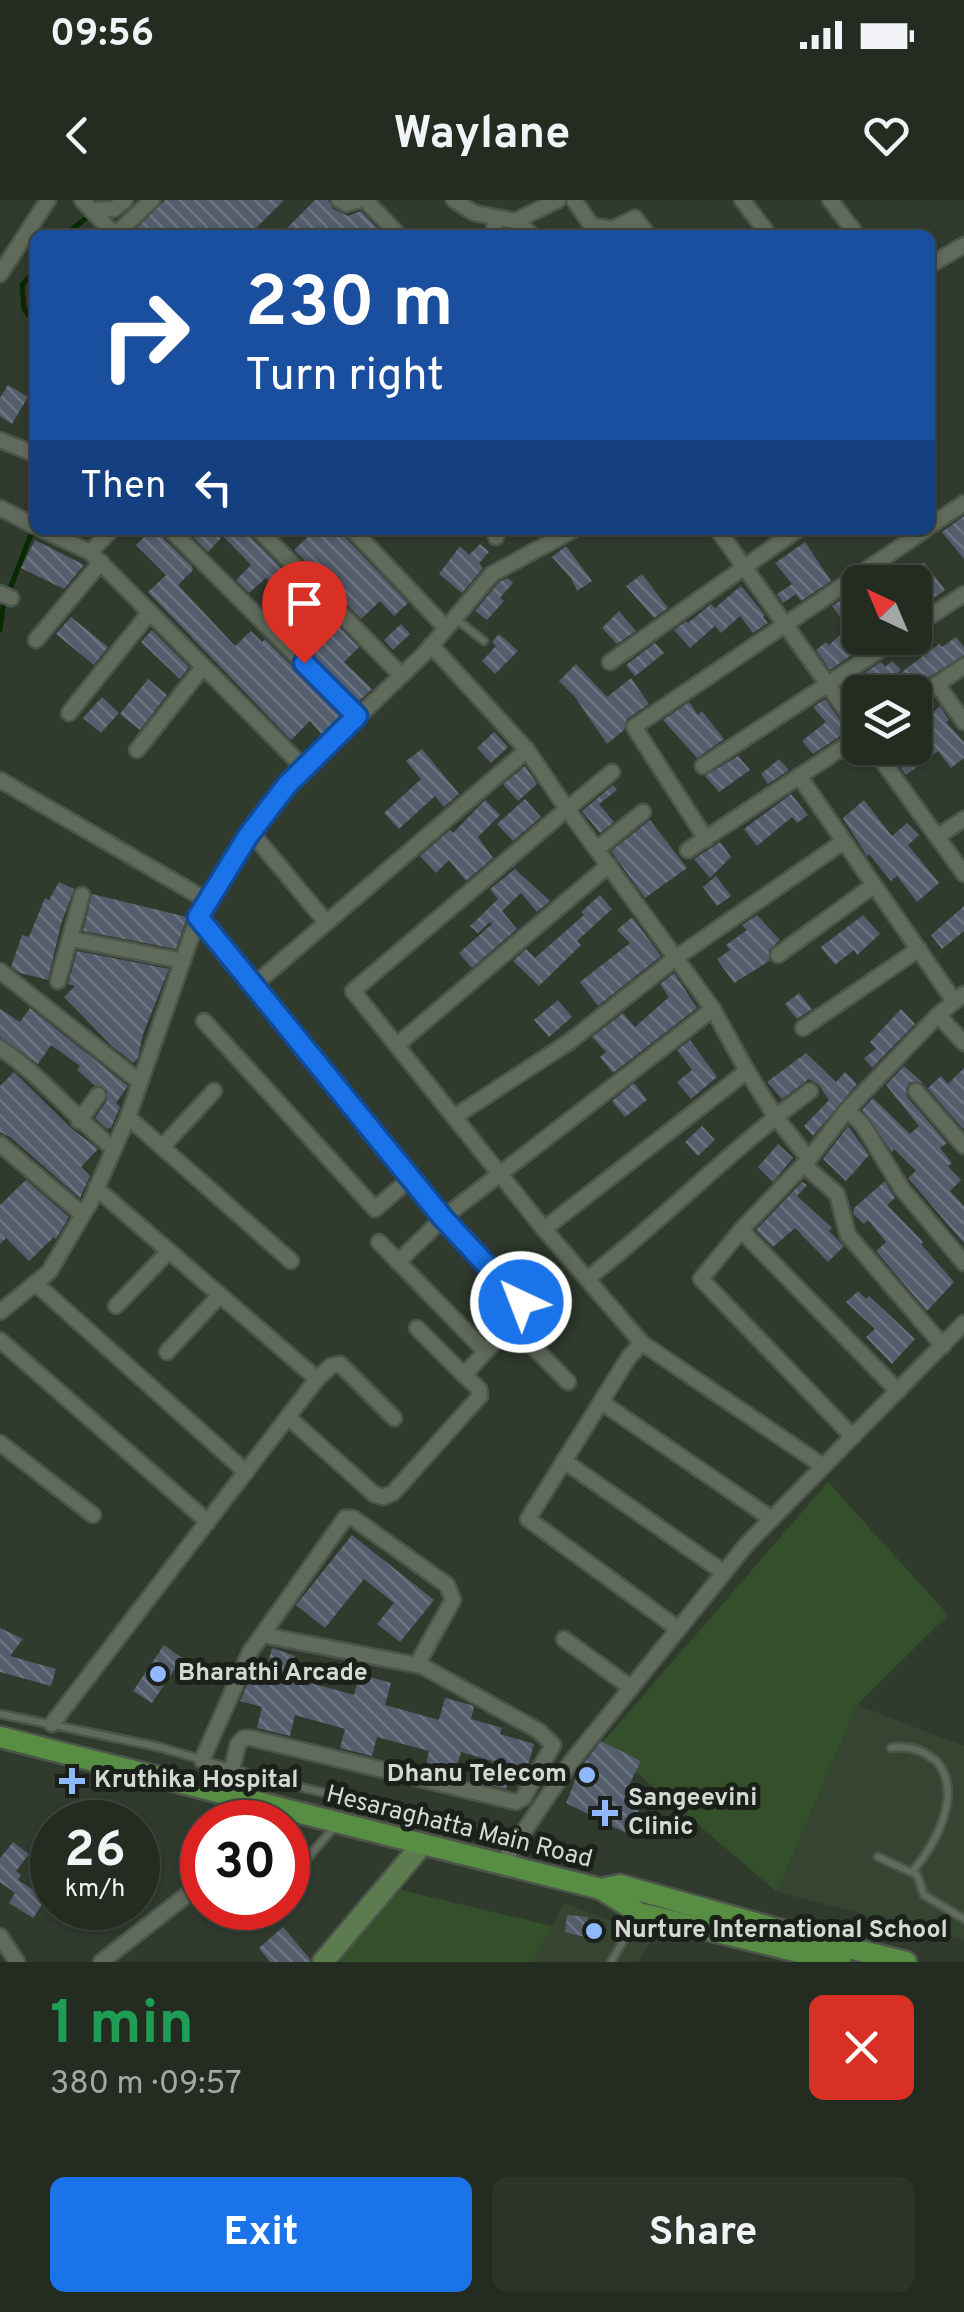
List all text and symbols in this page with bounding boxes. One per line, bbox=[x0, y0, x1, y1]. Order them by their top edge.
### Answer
text: 09:56 bbox=[50, 11, 154, 60]
text: Waylane bbox=[394, 107, 570, 164]
icon: back bbox=[50, 108, 105, 163]
icon: heart bbox=[859, 108, 914, 163]
text: 230 m bbox=[245, 262, 454, 351]
icon: right bbox=[80, 270, 210, 400]
text: Turn right bbox=[245, 349, 444, 406]
icon: left bbox=[186, 460, 241, 515]
text: Then bbox=[80, 463, 166, 512]
pin bbox=[262, 561, 347, 664]
north arrow bbox=[842, 565, 932, 655]
map controls bbox=[842, 565, 932, 765]
icon: arrive bbox=[277, 576, 332, 631]
button: layers bbox=[842, 675, 932, 765]
position arrow bbox=[469, 1250, 573, 1354]
place label: Bharathi Arcade bbox=[178, 1658, 368, 1690]
marker: Bharathi Arcade bbox=[147, 1663, 169, 1685]
place label: Dhanu Telecom bbox=[387, 1759, 567, 1791]
marker: Dhanu Telecom bbox=[576, 1764, 598, 1786]
place label: Kruthika Hospital bbox=[94, 1765, 299, 1797]
marker: Kruthika Hospital bbox=[59, 1768, 85, 1794]
street label: Hesaraghatta Main Road bbox=[322, 1779, 596, 1877]
place label: Sangeevini Clinic bbox=[628, 1783, 757, 1844]
speed limit sign: 30 bbox=[180, 1800, 310, 1930]
marker: Sangeevini Clinic bbox=[592, 1800, 618, 1826]
text: 26 bbox=[64, 1821, 126, 1884]
text: km/h bbox=[65, 1874, 125, 1906]
place label: Nurture International School bbox=[614, 1915, 948, 1947]
marker: Nurture International School bbox=[583, 1920, 605, 1942]
text: 1 min bbox=[50, 1989, 194, 2065]
button: close bbox=[809, 1995, 914, 2100]
text: 380 m · 09:57 bbox=[50, 2065, 242, 2105]
button: Exit bbox=[50, 2177, 472, 2292]
button: Share bbox=[492, 2177, 914, 2292]

